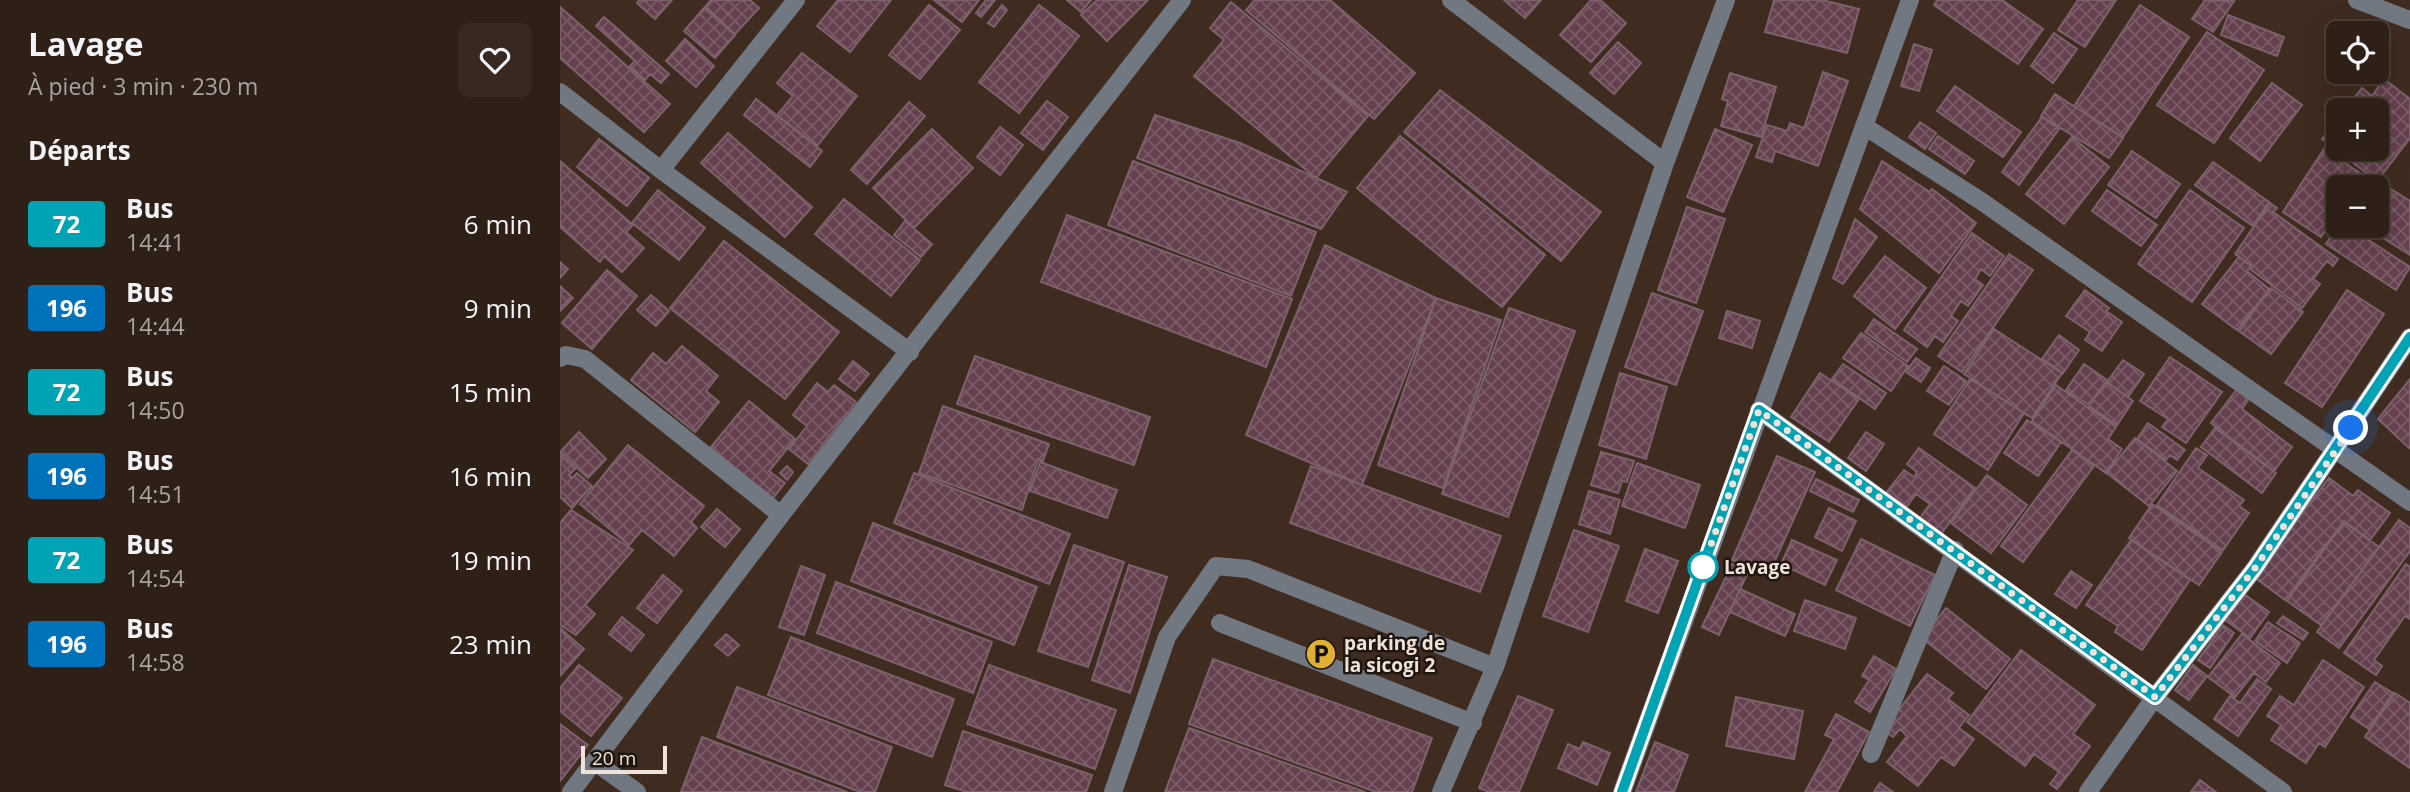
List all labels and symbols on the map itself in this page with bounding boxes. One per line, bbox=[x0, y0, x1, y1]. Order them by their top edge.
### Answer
your location bbox=[2333, 410, 2368, 445]
marker: Lavage bbox=[1688, 552, 1718, 582]
place label: Lavage bbox=[1724, 554, 1790, 580]
place label: parking de la sicogi 2 bbox=[1344, 630, 1445, 678]
parking icon: parking de la sicogi 2 bbox=[1304, 637, 1338, 671]
scale bar bbox=[581, 743, 667, 775]

